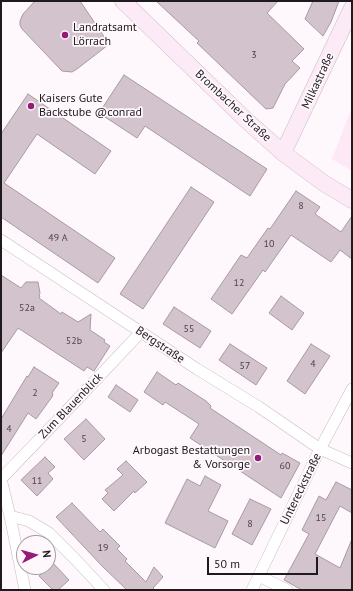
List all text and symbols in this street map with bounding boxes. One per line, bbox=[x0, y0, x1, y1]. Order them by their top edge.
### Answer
place label: Landratsamt Lörrach bbox=[73, 21, 137, 49]
marker: Landratsamt Lörrach bbox=[60, 30, 70, 40]
house number: 3 bbox=[251, 49, 257, 61]
street label: Milkastraße bbox=[299, 51, 337, 111]
street label: Brombacher Straße bbox=[192, 67, 274, 145]
place label: Kaisers Gute Backstube @conrad bbox=[39, 92, 142, 120]
marker: Kaisers Gute Backstube @conrad bbox=[26, 101, 36, 111]
house number: 8 bbox=[298, 200, 304, 212]
house number: 49 A bbox=[48, 232, 68, 244]
house number: 10 bbox=[264, 238, 274, 250]
house number: 12 bbox=[234, 277, 244, 289]
house number: 52a bbox=[19, 302, 35, 314]
street label: Bergstraße bbox=[133, 323, 187, 367]
house number: 55 bbox=[184, 323, 194, 335]
house number: 52b bbox=[66, 335, 82, 347]
house number: 4 bbox=[310, 358, 316, 370]
house number: 57 bbox=[240, 360, 250, 372]
street label: Zum Blauenblick bbox=[36, 370, 106, 442]
house number: 2 bbox=[32, 387, 38, 399]
house number: 4 bbox=[6, 423, 12, 435]
house number: 5 bbox=[81, 433, 87, 445]
place label: Arbogast Bestattungen & Vorsorge bbox=[133, 444, 250, 472]
street label: Untereckstraße bbox=[277, 451, 325, 527]
marker: Arbogast Bestattungen & Vorsorge bbox=[253, 453, 263, 463]
house number: 60 bbox=[280, 460, 290, 472]
house number: 11 bbox=[32, 475, 42, 487]
house number: 15 bbox=[316, 512, 326, 524]
house number: 8 bbox=[247, 518, 253, 530]
north arrow bbox=[16, 535, 56, 575]
house number: 19 bbox=[98, 542, 108, 554]
scale bar bbox=[209, 549, 320, 575]
text: N bbox=[40, 550, 54, 558]
text: 50 m bbox=[214, 556, 240, 571]

